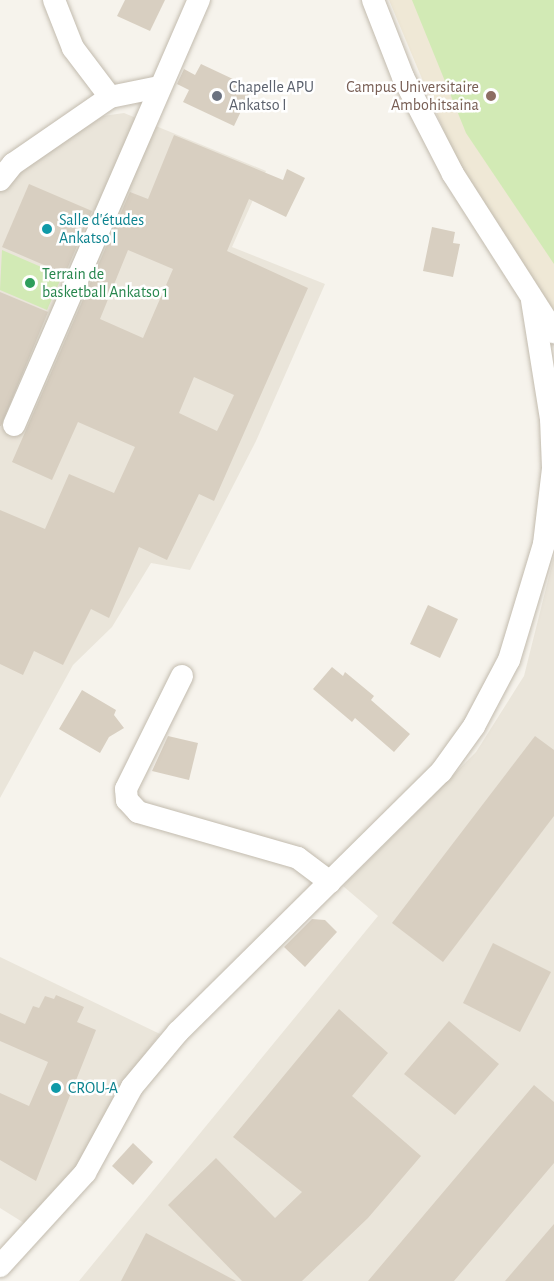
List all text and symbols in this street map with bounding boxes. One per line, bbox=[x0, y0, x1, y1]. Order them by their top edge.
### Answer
place label: Chapelle APU Ankatso I bbox=[229, 77, 314, 115]
place label: Campus Universitaire Ambohitsaina bbox=[346, 77, 479, 115]
marker: Chapelle APU Ankatso I bbox=[210, 89, 224, 103]
marker: Campus Universitaire Ambohitsaina bbox=[484, 89, 498, 103]
place label: Salle d'études Ankatso I bbox=[59, 210, 144, 248]
marker: Salle d'études Ankatso I bbox=[40, 222, 54, 236]
place label: Terrain de basketball Ankatso 1 bbox=[42, 264, 168, 302]
marker: Terrain de basketball Ankatso 1 bbox=[23, 276, 37, 290]
place label: CROU-A bbox=[68, 1078, 118, 1098]
marker: CROU-A bbox=[49, 1081, 63, 1095]

